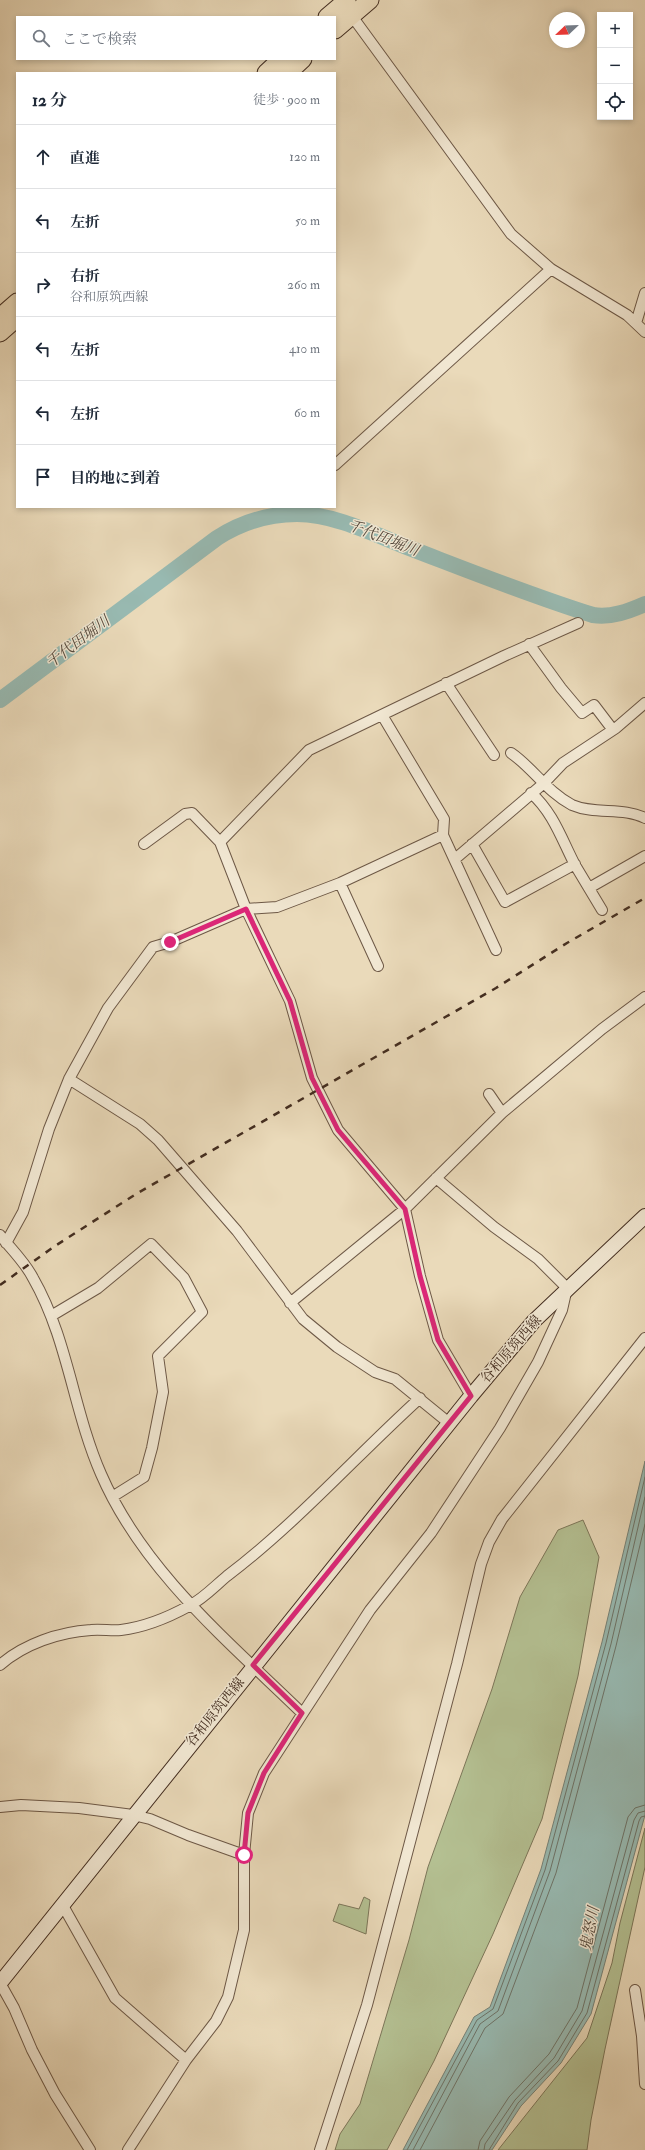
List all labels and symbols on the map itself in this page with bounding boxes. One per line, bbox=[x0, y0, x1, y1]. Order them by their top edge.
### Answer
north arrow bbox=[549, 12, 585, 48]
water label: 千代田堀川 bbox=[345, 516, 423, 561]
water label: 千代田堀川 bbox=[42, 611, 115, 672]
route end bbox=[161, 933, 179, 951]
street label: 谷和原筑西線 bbox=[477, 1312, 545, 1386]
street label: 谷和原筑西線 bbox=[182, 1674, 248, 1750]
route start bbox=[235, 1846, 253, 1864]
water label: 鬼怒川 bbox=[576, 1903, 604, 1953]

